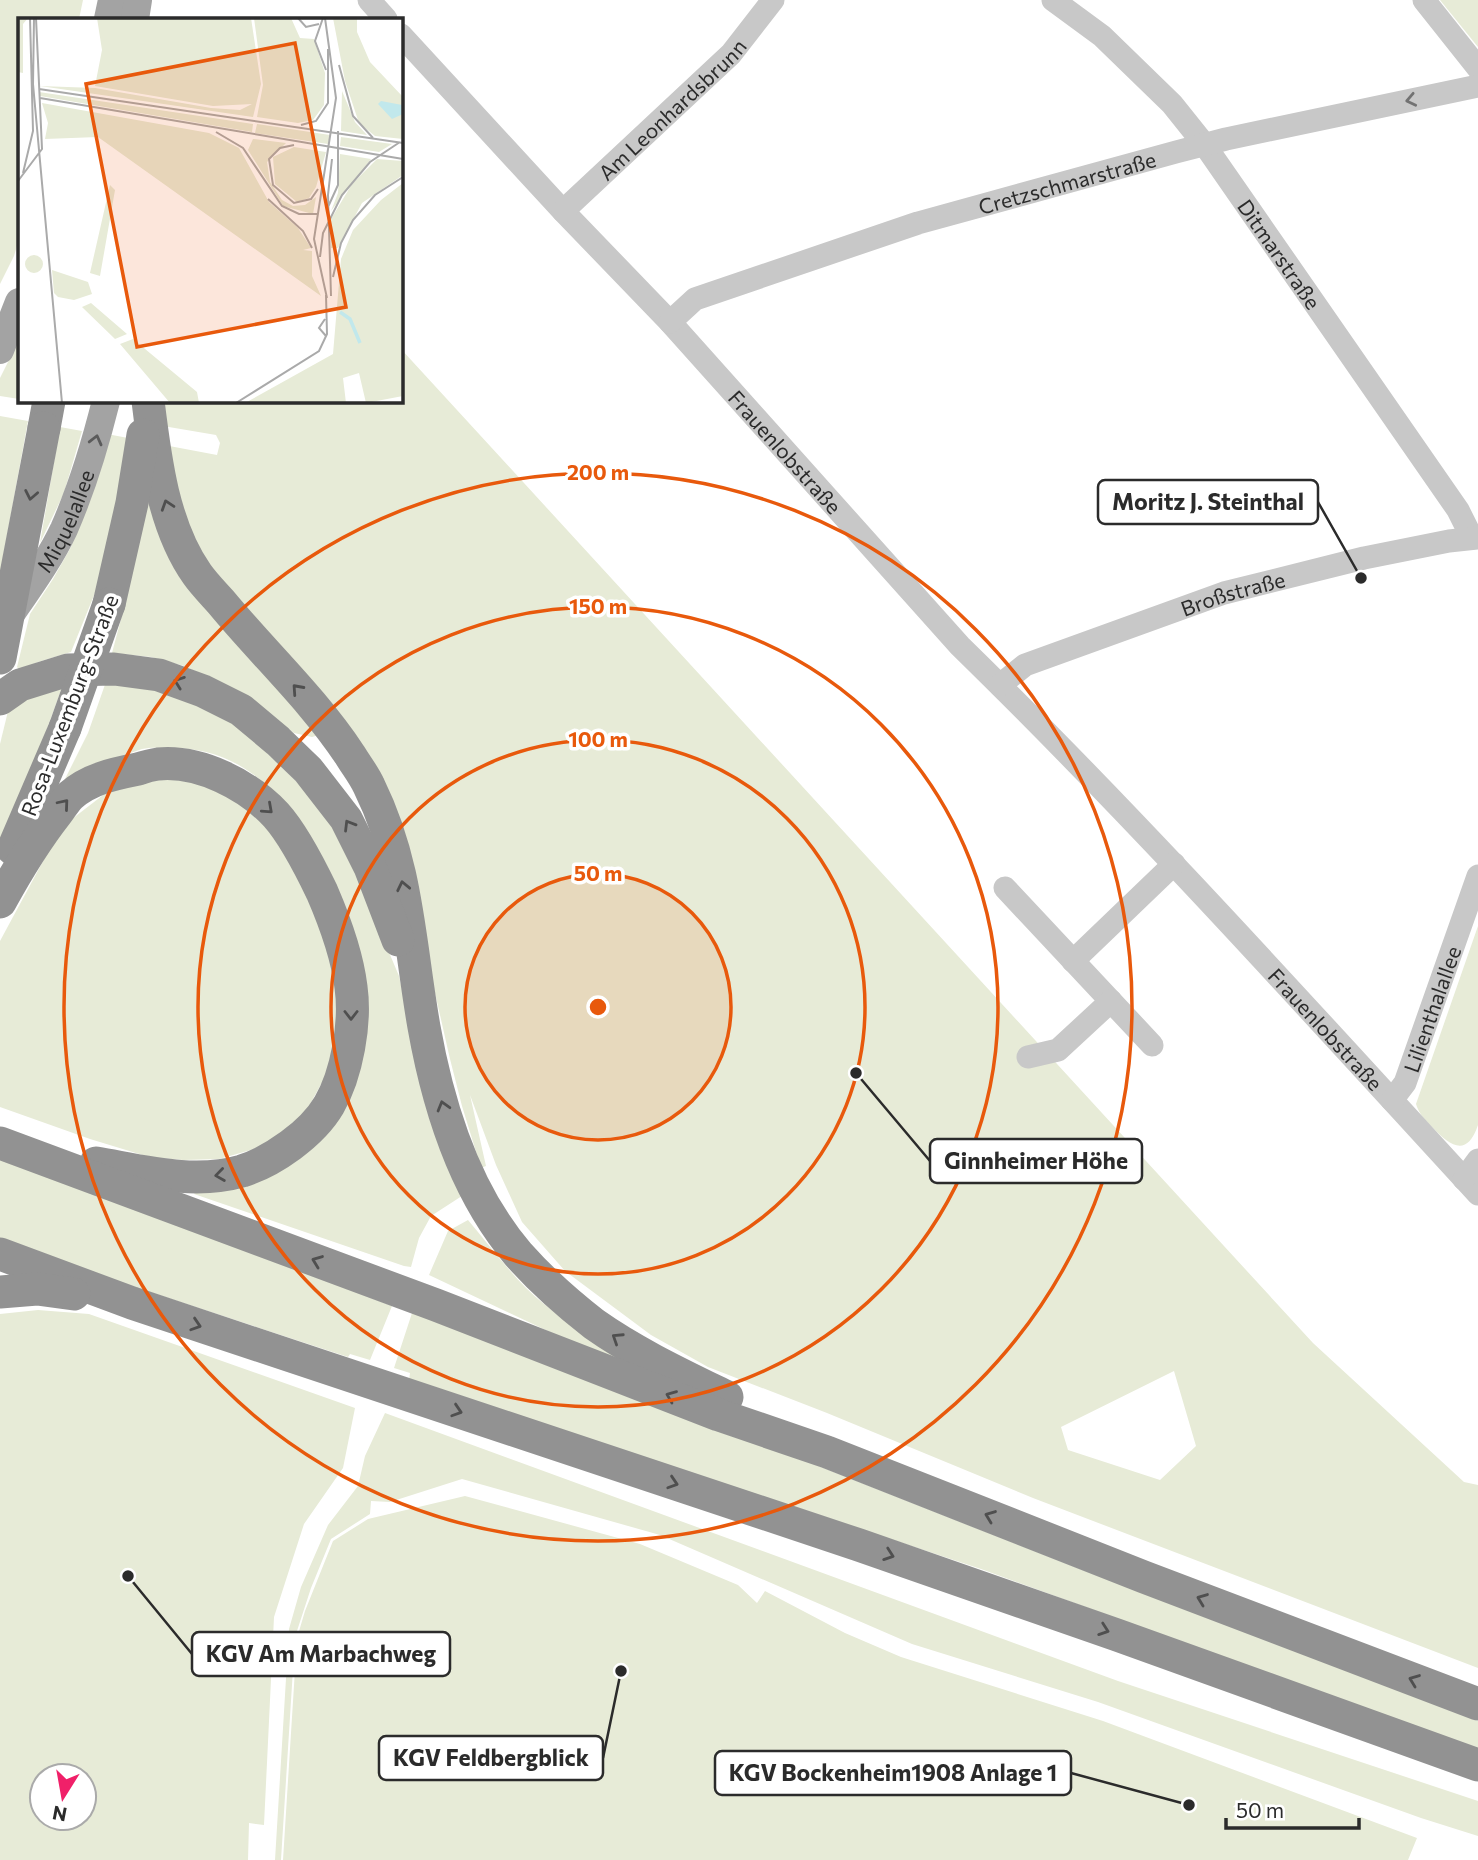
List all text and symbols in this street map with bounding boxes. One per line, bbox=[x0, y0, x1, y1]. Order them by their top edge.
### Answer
inset map bbox=[18, 18, 402, 402]
street label: Am Leonhardsbrunn bbox=[592, 34, 751, 185]
one-way arrow bbox=[1405, 91, 1417, 106]
street label: Cretzschmarstraße bbox=[975, 146, 1158, 218]
street label: Ditmarstraße bbox=[1233, 194, 1327, 313]
street label: Frauenlobstraße bbox=[724, 385, 847, 518]
one-way arrow bbox=[88, 434, 102, 446]
text: 200 m bbox=[567, 459, 629, 484]
street label: Miquelallee bbox=[30, 466, 98, 576]
callout: Moritz J. Steinthal bbox=[1098, 480, 1318, 524]
text: Moritz J. Steinthal bbox=[1112, 487, 1304, 515]
one-way arrow bbox=[25, 489, 40, 501]
one-way arrow bbox=[161, 500, 176, 512]
street label: Broßstraße bbox=[1177, 566, 1287, 620]
street label: Rosa-Luxemburg-Straße bbox=[15, 591, 123, 819]
text: 150 m bbox=[569, 593, 627, 618]
one-way arrow bbox=[173, 676, 185, 690]
one-way arrow bbox=[293, 684, 305, 697]
text: 100 m bbox=[568, 726, 628, 751]
one-way arrow bbox=[56, 799, 68, 812]
one-way arrow bbox=[260, 801, 273, 813]
one-way arrow bbox=[344, 820, 357, 833]
text: 50 m bbox=[574, 860, 622, 885]
one-way arrow bbox=[396, 880, 411, 892]
street label: Lilienthalallee bbox=[1397, 942, 1465, 1075]
street label: Frauenlobstraße bbox=[1264, 962, 1389, 1095]
centre of rings bbox=[586, 995, 610, 1019]
one-way arrow bbox=[343, 1010, 359, 1021]
one-way arrow bbox=[437, 1100, 452, 1112]
callout: Ginnheimer Höhe bbox=[930, 1139, 1142, 1183]
text: Ginnheimer Höhe bbox=[944, 1146, 1128, 1174]
one-way arrow bbox=[214, 1167, 226, 1182]
one-way arrow bbox=[312, 1255, 324, 1269]
one-way arrow bbox=[190, 1317, 202, 1331]
one-way arrow bbox=[611, 1334, 624, 1347]
one-way arrow bbox=[666, 1390, 678, 1404]
one-way arrow bbox=[451, 1403, 463, 1418]
one-way arrow bbox=[667, 1475, 679, 1489]
one-way arrow bbox=[984, 1511, 996, 1525]
one-way arrow bbox=[882, 1547, 895, 1561]
one-way arrow bbox=[1196, 1593, 1208, 1607]
one-way arrow bbox=[1097, 1622, 1109, 1636]
callout: KGV Am Marbachweg bbox=[192, 1632, 450, 1676]
text: KGV Am Marbachweg bbox=[206, 1639, 436, 1667]
one-way arrow bbox=[1408, 1674, 1421, 1688]
callout: KGV Feldbergblick bbox=[379, 1736, 603, 1780]
text: KGV Feldbergblick bbox=[393, 1743, 589, 1771]
callout: KGV Bockenheim1908 Anlage 1 bbox=[715, 1751, 1071, 1795]
text: KGV Bockenheim1908 Anlage 1 bbox=[729, 1758, 1057, 1786]
north arrow bbox=[28, 1762, 98, 1832]
scale bar bbox=[1226, 1786, 1359, 1830]
text: 50 m bbox=[1236, 1797, 1284, 1822]
text: N bbox=[50, 1802, 69, 1827]

